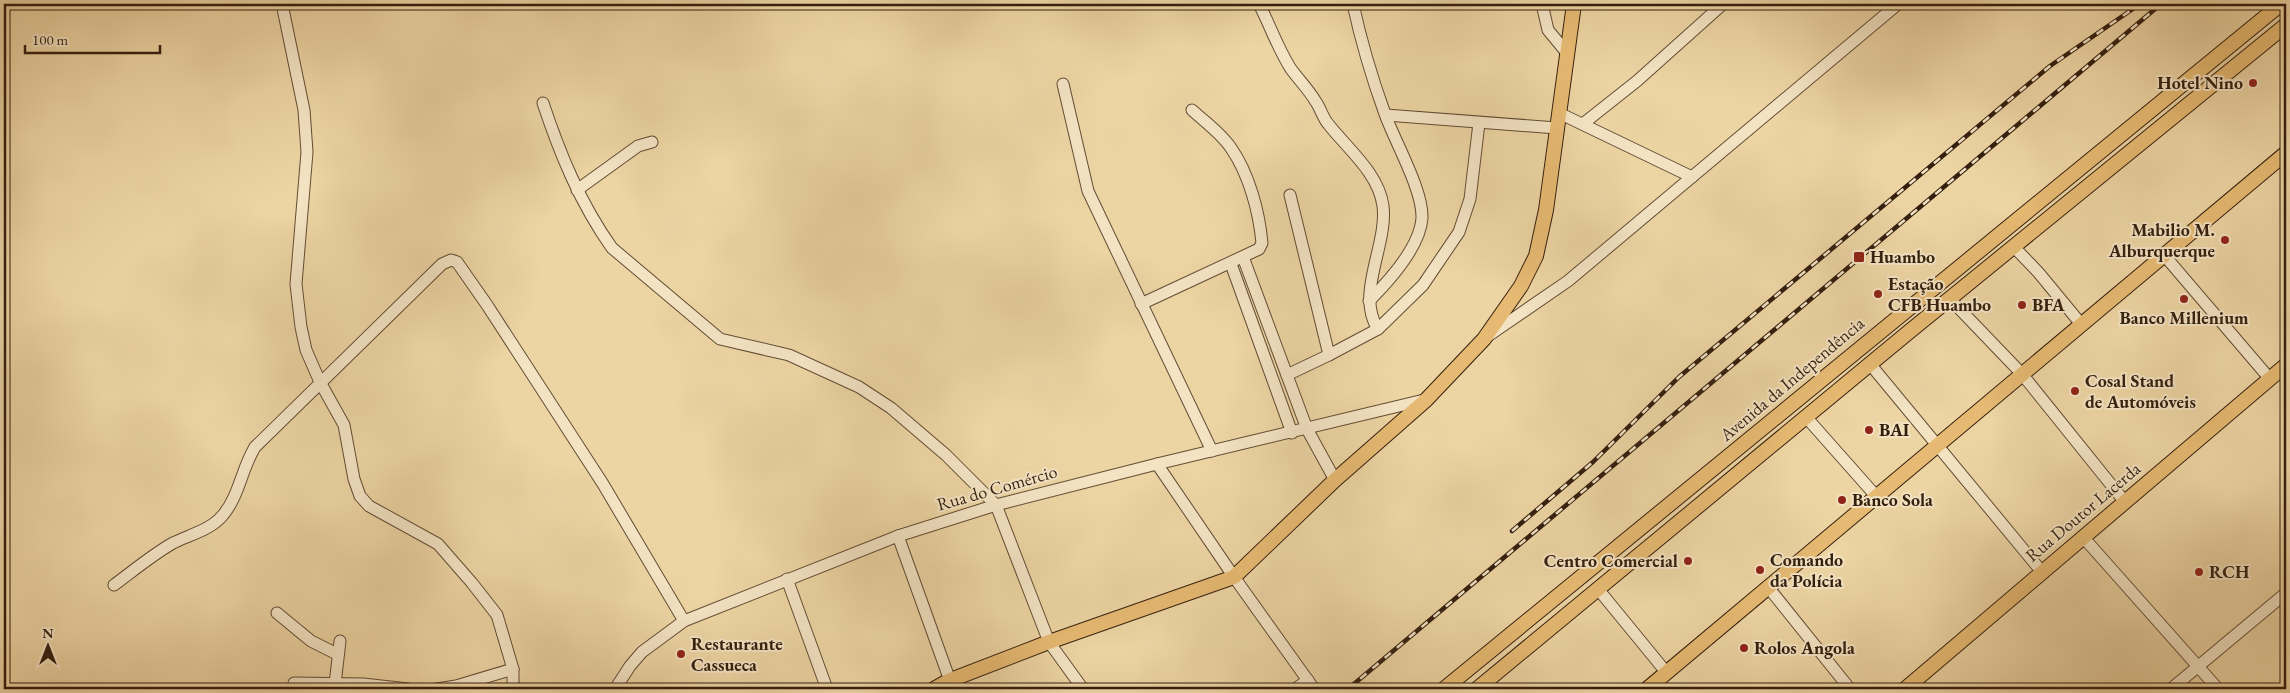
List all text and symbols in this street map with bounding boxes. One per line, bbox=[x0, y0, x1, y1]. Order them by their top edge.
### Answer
scale bar bbox=[25, 22, 160, 54]
text: 100 m bbox=[32, 30, 69, 49]
place label: Hotel Nino bbox=[2157, 71, 2243, 94]
marker: Hotel Nino bbox=[2247, 77, 2259, 89]
place label: Mabilio M. Alburquerque bbox=[2108, 218, 2215, 262]
marker: Mabilio M. Alburquerque bbox=[2219, 234, 2231, 246]
place label: Huambo bbox=[1870, 245, 1935, 268]
marker: Huambo bbox=[1852, 250, 1866, 264]
place label: Estação CFB Huambo bbox=[1888, 272, 1991, 316]
marker: Estação CFB Huambo bbox=[1872, 288, 1884, 300]
place label: BFA bbox=[2032, 293, 2066, 316]
marker: Banco Millenium bbox=[2178, 293, 2190, 305]
marker: BFA bbox=[2016, 299, 2028, 311]
place label: Banco Millenium bbox=[2119, 306, 2249, 329]
street label: Avenida da Independência bbox=[1714, 311, 1869, 446]
place label: Cosal Stand de Automóveis bbox=[2085, 369, 2196, 413]
marker: Cosal Stand de Automóveis bbox=[2069, 385, 2081, 397]
place label: BAI bbox=[1879, 418, 1910, 441]
marker: BAI bbox=[1863, 424, 1875, 436]
street label: Rua Doutor Lacerda bbox=[2020, 456, 2146, 566]
street label: Rua do Comércio bbox=[934, 459, 1060, 516]
place label: Banco Sola bbox=[1852, 488, 1933, 511]
marker: Banco Sola bbox=[1836, 494, 1848, 506]
place label: Comando da Polícia bbox=[1770, 548, 1843, 592]
place label: Centro Comercial bbox=[1544, 549, 1678, 572]
marker: Centro Comercial bbox=[1682, 555, 1694, 567]
place label: RCH bbox=[2209, 560, 2250, 583]
marker: Comando da Polícia bbox=[1754, 564, 1766, 576]
marker: RCH bbox=[2193, 566, 2205, 578]
north arrow bbox=[22, 620, 72, 670]
text: N bbox=[42, 624, 54, 642]
place label: Restaurante Cassueca bbox=[691, 632, 783, 676]
place label: Rolos Angola bbox=[1754, 636, 1855, 659]
marker: Rolos Angola bbox=[1738, 642, 1750, 654]
marker: Restaurante Cassueca bbox=[675, 648, 687, 660]

